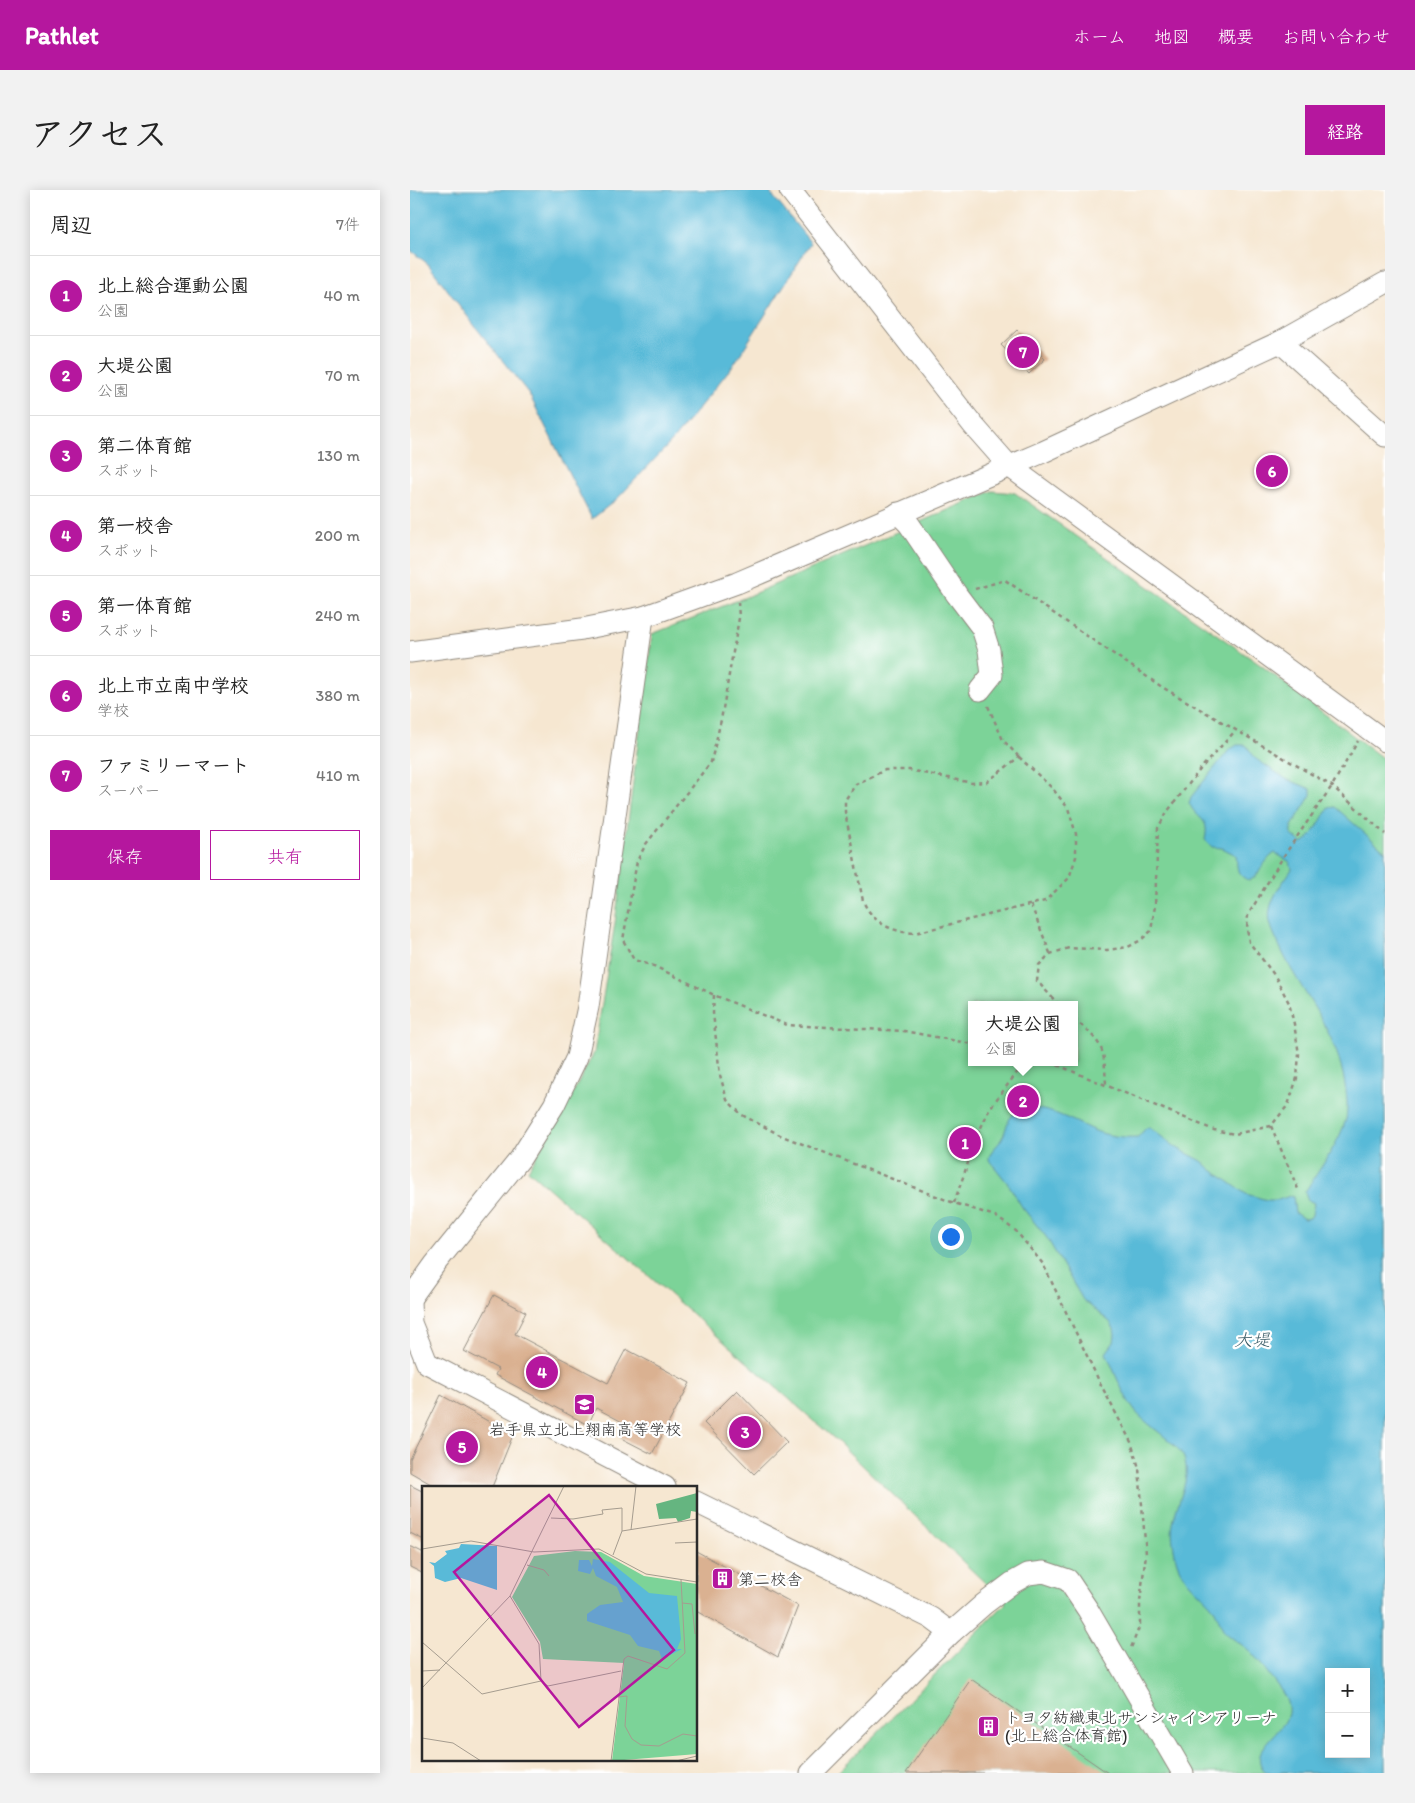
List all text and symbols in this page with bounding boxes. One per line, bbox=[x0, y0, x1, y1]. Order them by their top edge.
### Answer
text: Pathlet bbox=[25, 21, 99, 50]
text: ホーム bbox=[1073, 26, 1126, 48]
text: 地図 bbox=[1154, 26, 1190, 48]
text: 概要 bbox=[1218, 26, 1254, 48]
text: お問い合わせ bbox=[1282, 26, 1390, 48]
button: 経路 bbox=[1305, 105, 1385, 155]
text: アクセス bbox=[30, 113, 168, 155]
text: 周辺 bbox=[50, 212, 92, 237]
text: 7件 bbox=[336, 215, 360, 234]
text: 北上総合運動公園 bbox=[97, 274, 249, 297]
text: 1 bbox=[62, 286, 70, 305]
text: 40 m bbox=[323, 286, 360, 305]
text: 公園 bbox=[97, 301, 129, 320]
pin: 7 bbox=[1007, 333, 1039, 371]
text: 大堤公園 bbox=[97, 354, 173, 377]
text: 2 bbox=[62, 366, 70, 385]
text: 70 m bbox=[325, 366, 360, 385]
text: 公園 bbox=[97, 381, 129, 400]
text: 第二体育館 bbox=[97, 434, 192, 457]
text: 3 bbox=[62, 446, 70, 465]
text: 130 m bbox=[317, 446, 360, 465]
pin: 6 bbox=[1256, 452, 1288, 490]
text: スポット bbox=[97, 461, 161, 480]
text: 第一校舎 bbox=[97, 514, 173, 537]
text: 4 bbox=[61, 526, 71, 545]
text: 200 m bbox=[315, 526, 360, 545]
text: スポット bbox=[97, 541, 161, 560]
text: 第一体育館 bbox=[97, 594, 192, 617]
text: 5 bbox=[62, 606, 70, 625]
text: 240 m bbox=[315, 606, 360, 625]
text: スポット bbox=[97, 621, 161, 640]
text: 北上市立南中学校 bbox=[97, 674, 249, 697]
text: 6 bbox=[62, 686, 70, 705]
text: 380 m bbox=[316, 686, 360, 705]
text: 学校 bbox=[97, 701, 129, 720]
text: ファミリーマート bbox=[97, 754, 250, 777]
text: 7 bbox=[62, 766, 70, 785]
text: 410 m bbox=[316, 766, 360, 785]
text: スーパー bbox=[97, 781, 160, 800]
button: 保存 bbox=[50, 830, 200, 880]
button: 共有 bbox=[210, 830, 360, 880]
popup bbox=[968, 1001, 1078, 1066]
text: 大堤公園 bbox=[985, 1012, 1061, 1035]
text: 公園 bbox=[985, 1039, 1017, 1058]
pin: 2 bbox=[1007, 1082, 1039, 1120]
pin: 1 bbox=[949, 1124, 981, 1162]
your location bbox=[938, 1224, 964, 1250]
water label: 大堤 bbox=[1234, 1329, 1271, 1351]
pin: 4 bbox=[526, 1353, 558, 1391]
school or university icon: 岩手県立北上翔南高等学校 bbox=[573, 1393, 597, 1417]
pin: 3 bbox=[729, 1413, 761, 1451]
place label: 岩手県立北上翔南高等学校 bbox=[489, 1420, 681, 1439]
pin: 5 bbox=[446, 1428, 478, 1466]
inset map bbox=[422, 1486, 698, 1760]
building icon: 第二校舎 bbox=[710, 1567, 734, 1591]
place label: 第二校舎 bbox=[738, 1570, 802, 1589]
map controls bbox=[1325, 1668, 1370, 1758]
button: + bbox=[1325, 1668, 1370, 1713]
place label: トヨタ紡織東北サンシャインアリーナ (北上総合体育館) bbox=[1005, 1708, 1277, 1745]
button: − bbox=[1325, 1713, 1370, 1758]
building icon: トヨタ紡織東北サンシャインアリーナ (北上総合体育館) bbox=[977, 1714, 1001, 1738]

